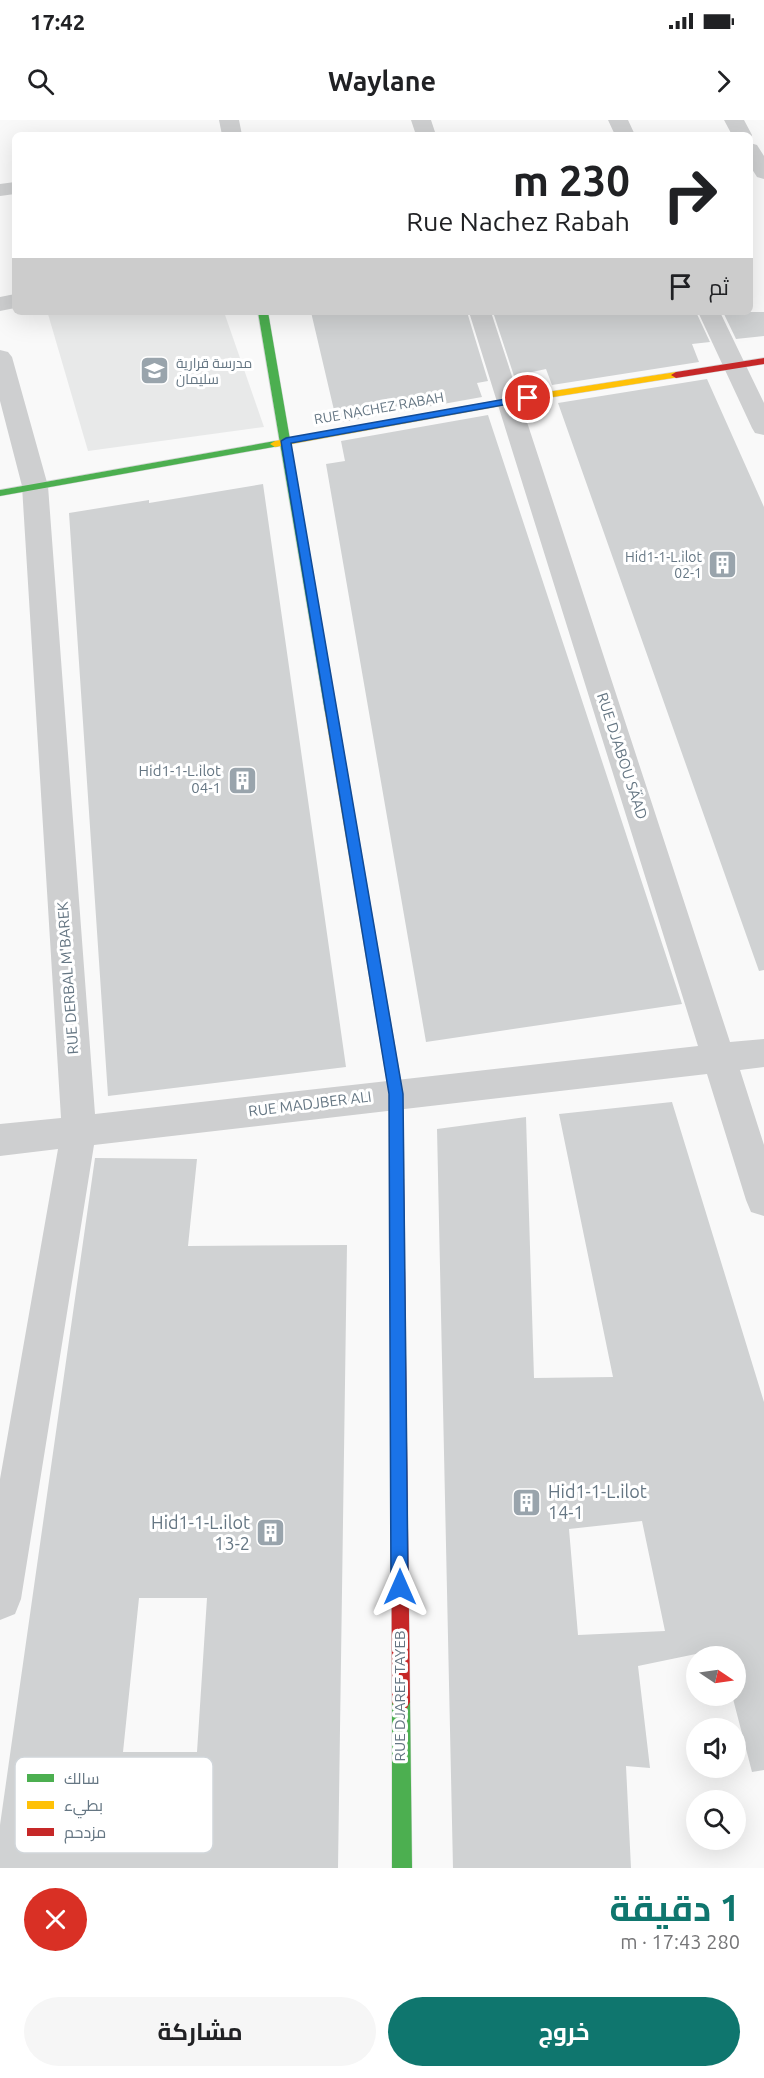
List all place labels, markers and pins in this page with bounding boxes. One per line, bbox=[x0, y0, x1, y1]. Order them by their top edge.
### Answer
school or university icon: مدرسة قرارية سليمان bbox=[139, 355, 171, 387]
place label: مدرسة قرارية سليمان bbox=[176, 355, 252, 387]
pin bbox=[502, 372, 553, 423]
place label: Hid1-1-L.ilot 02-1 bbox=[625, 549, 702, 581]
building icon: Hid1-1-L.ilot 02-1 bbox=[707, 549, 739, 581]
place label: Hid1-1-L.ilot 04-1 bbox=[139, 762, 221, 796]
building icon: Hid1-1-L.ilot 04-1 bbox=[226, 764, 258, 796]
place label: Hid1-1-L.ilot 14-1 bbox=[548, 1481, 647, 1522]
building icon: Hid1-1-L.ilot 14-1 bbox=[511, 1486, 543, 1518]
place label: Hid1-1-L.ilot 13-2 bbox=[151, 1512, 250, 1553]
building icon: Hid1-1-L.ilot 13-2 bbox=[255, 1517, 287, 1549]

